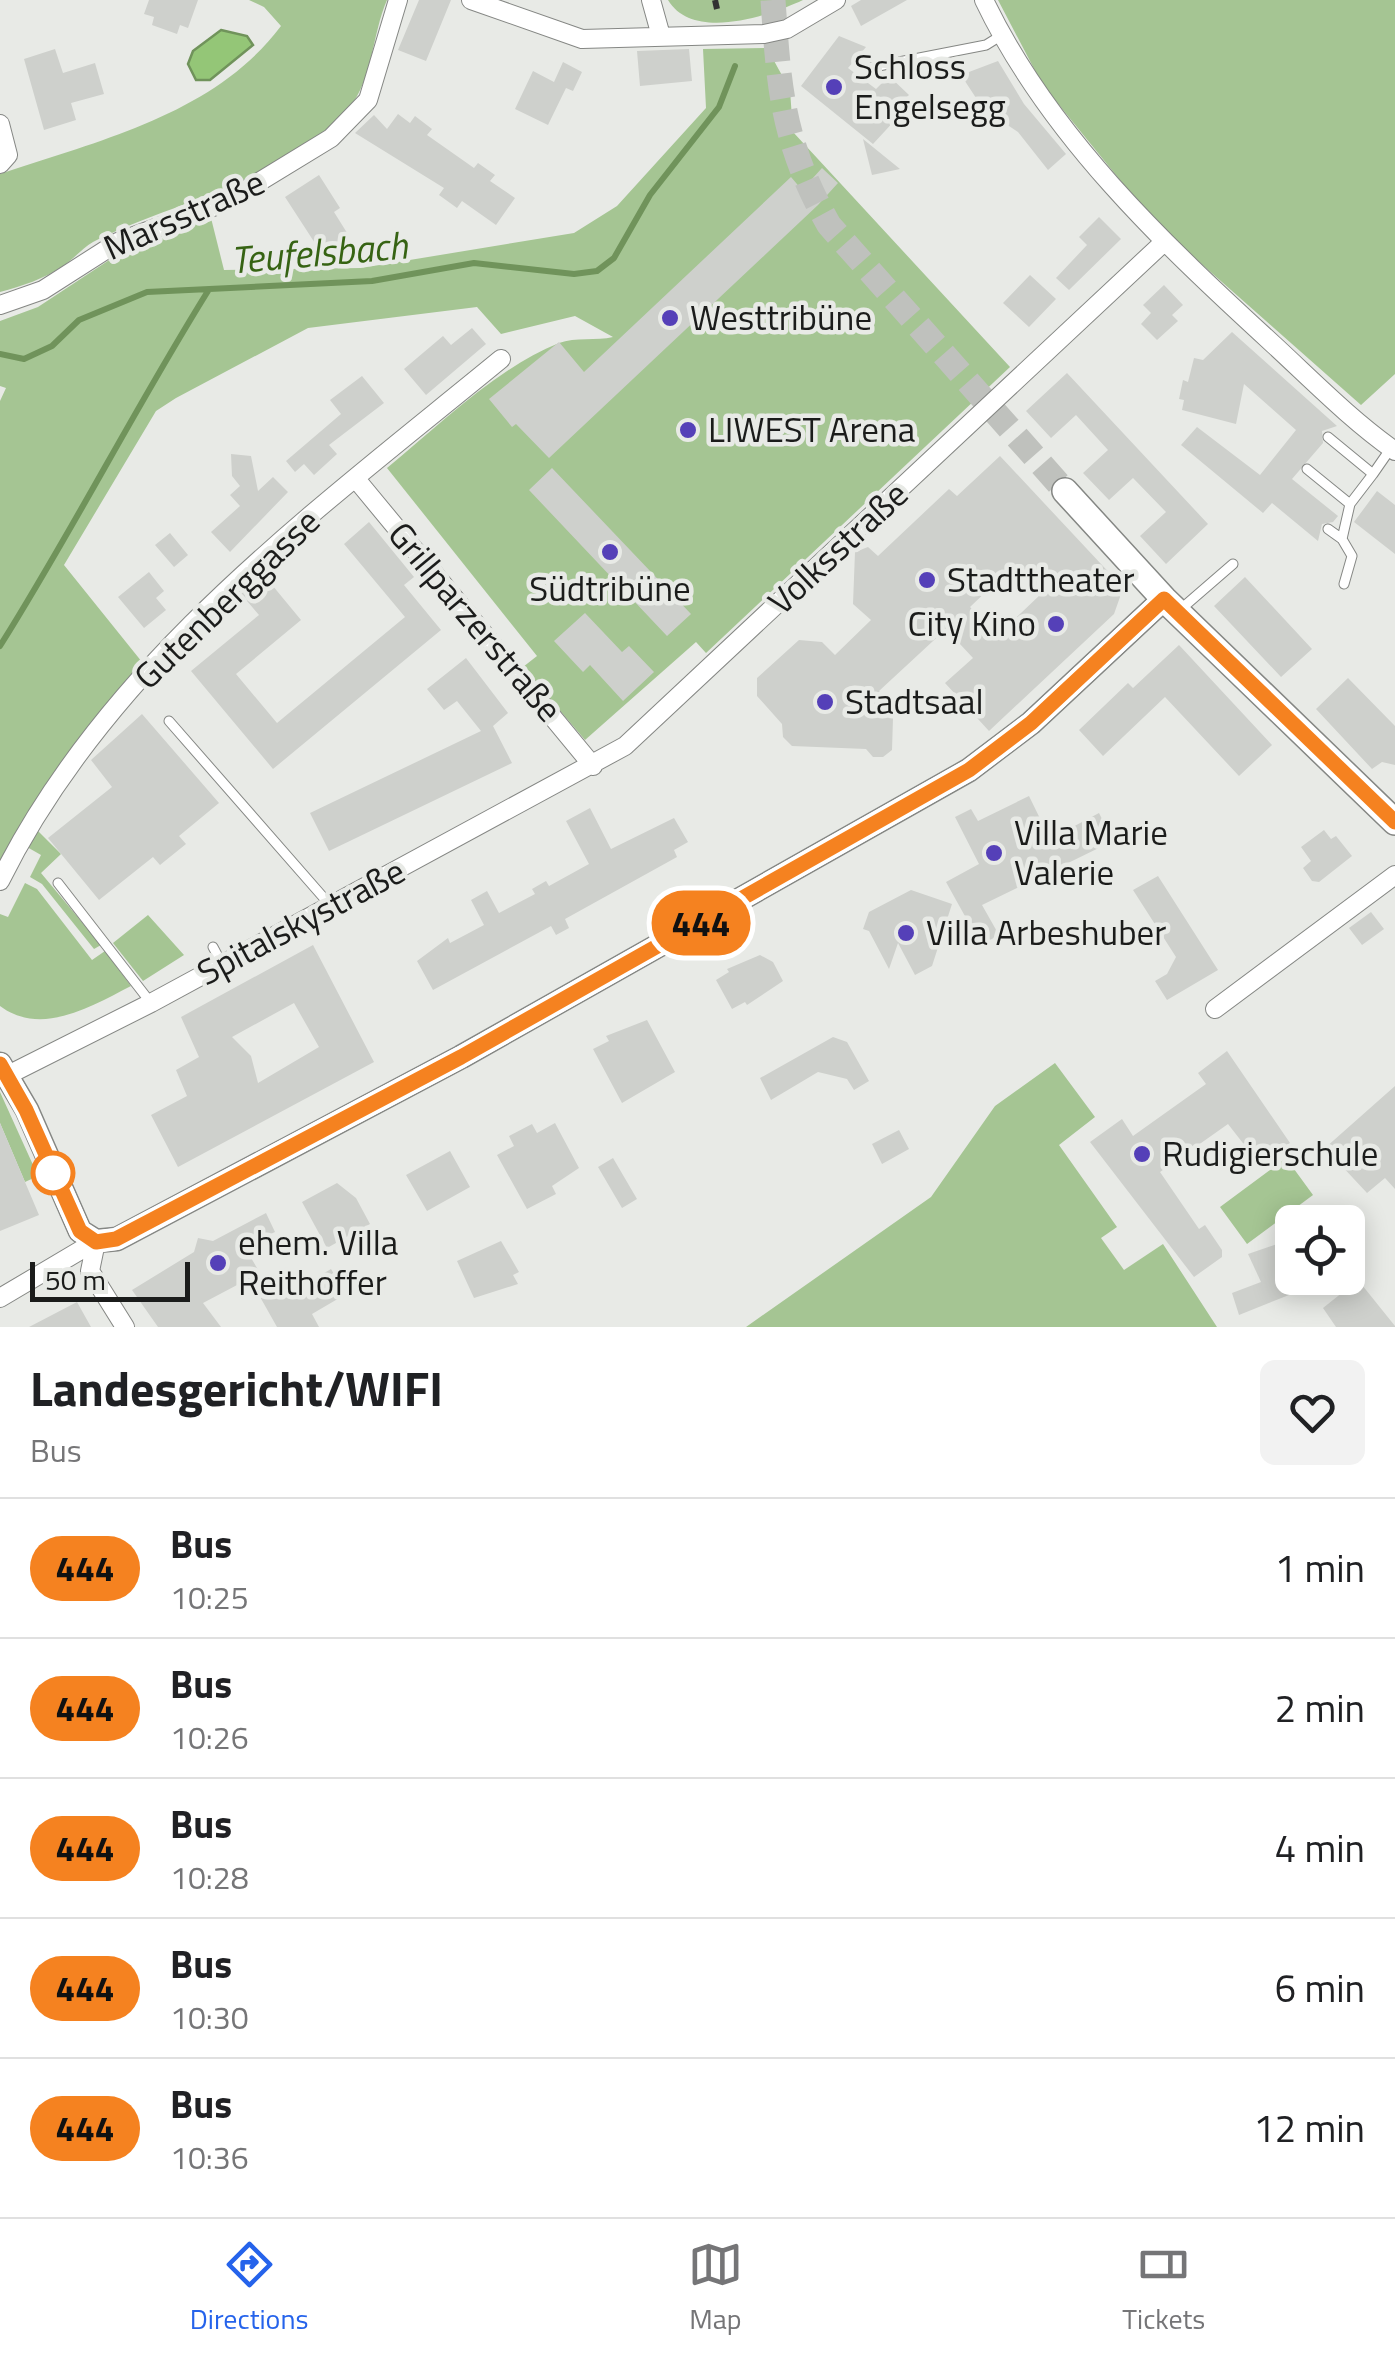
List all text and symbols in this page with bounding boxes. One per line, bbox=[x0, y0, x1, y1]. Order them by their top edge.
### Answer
place label: Schloss Engelsegg bbox=[854, 39, 1006, 133]
marker: Schloss Engelsegg bbox=[823, 76, 845, 98]
street label: Marsstraße bbox=[94, 155, 273, 274]
water label: Teufelsbach bbox=[228, 215, 411, 289]
place label: Westtribüne bbox=[690, 290, 872, 344]
marker: Westtribüne bbox=[659, 307, 681, 329]
place label: LIWEST Arena bbox=[708, 402, 915, 456]
marker: LIWEST Arena bbox=[677, 419, 699, 441]
street label: Volksstraße bbox=[755, 468, 920, 627]
street label: Gutenberggasse bbox=[121, 495, 332, 701]
street label: Grillparzerstraße bbox=[376, 509, 576, 733]
marker: Südtribüne bbox=[599, 541, 621, 563]
place label: Stadttheater bbox=[947, 552, 1135, 606]
place label: Südtribüne bbox=[529, 561, 691, 615]
marker: Stadttheater bbox=[916, 569, 938, 591]
place label: City Kino bbox=[908, 596, 1036, 650]
marker: City Kino bbox=[1045, 613, 1067, 635]
place label: Stadtsaal bbox=[845, 674, 984, 728]
marker: Stadtsaal bbox=[814, 691, 836, 713]
place label: Villa Marie Valerie bbox=[1014, 805, 1168, 899]
marker: Villa Marie Valerie bbox=[983, 842, 1005, 864]
street label: Spitalskystraße bbox=[187, 844, 414, 999]
line badge: 444 bbox=[644, 890, 758, 956]
text: 444 bbox=[672, 896, 730, 950]
place label: Villa Arbeshuber bbox=[926, 905, 1166, 959]
marker: Villa Arbeshuber bbox=[895, 922, 917, 944]
place label: Rudigierschule bbox=[1162, 1126, 1378, 1180]
marker: Rudigierschule bbox=[1131, 1143, 1153, 1165]
unlabelled marker bbox=[32, 1152, 74, 1194]
map controls bbox=[1275, 1205, 1365, 1295]
button: locate bbox=[1275, 1205, 1365, 1295]
place label: ehem. Villa Reithoffer bbox=[238, 1215, 398, 1309]
marker: ehem. Villa Reithoffer bbox=[207, 1252, 229, 1274]
scale bar bbox=[30, 1257, 190, 1302]
text: 50 m bbox=[45, 1258, 106, 1301]
text: Landesgericht/WIFI bbox=[30, 1352, 443, 1425]
button: heart bbox=[1260, 1360, 1365, 1465]
text: Bus bbox=[30, 1426, 82, 1474]
text: Bus bbox=[170, 1515, 232, 1573]
text: 1 min bbox=[1275, 1539, 1365, 1597]
text: 444 bbox=[56, 1541, 114, 1595]
text: 10:25 bbox=[170, 1573, 249, 1621]
text: Bus bbox=[170, 1655, 232, 1713]
text: 2 min bbox=[1275, 1679, 1365, 1737]
text: 444 bbox=[56, 1681, 114, 1735]
text: 10:26 bbox=[170, 1713, 249, 1761]
text: Bus bbox=[170, 1795, 232, 1853]
text: 4 min bbox=[1275, 1819, 1365, 1877]
text: 444 bbox=[56, 1821, 114, 1875]
text: 10:28 bbox=[170, 1853, 249, 1901]
text: Bus bbox=[170, 1935, 232, 1993]
text: 6 min bbox=[1275, 1959, 1365, 2017]
text: 444 bbox=[56, 1961, 114, 2015]
text: 10:30 bbox=[170, 1993, 249, 2041]
text: Bus bbox=[170, 2075, 232, 2133]
text: 12 min bbox=[1254, 2099, 1365, 2157]
text: 444 bbox=[56, 2101, 114, 2155]
text: 10:36 bbox=[170, 2133, 249, 2181]
tab: Directions bbox=[190, 2237, 308, 2340]
tab: Map bbox=[688, 2237, 743, 2340]
tab: Tickets bbox=[1122, 2237, 1205, 2340]

